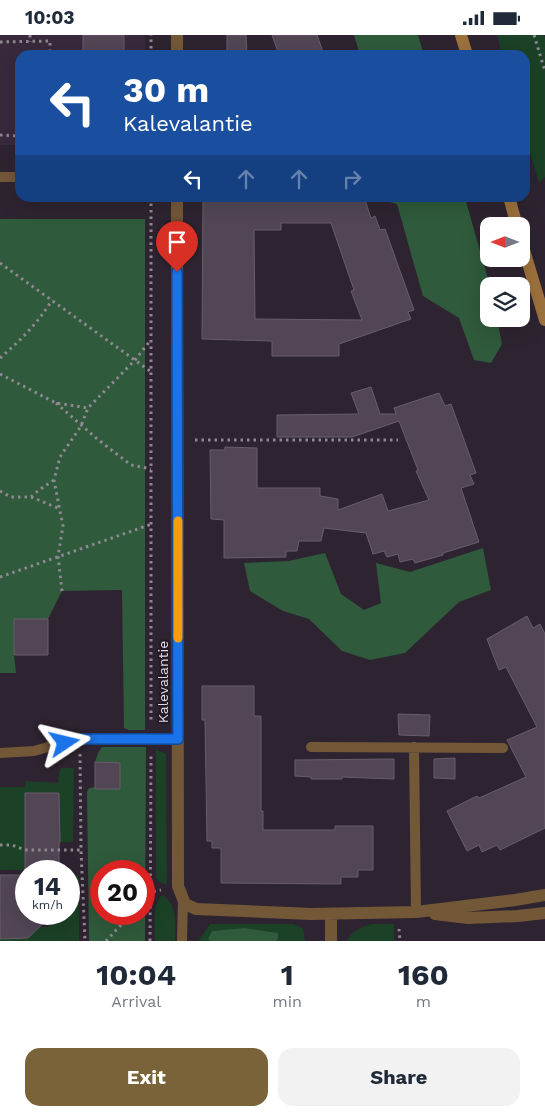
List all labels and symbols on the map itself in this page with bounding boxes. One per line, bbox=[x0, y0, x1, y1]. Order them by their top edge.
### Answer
north arrow bbox=[480, 217, 530, 267]
pin bbox=[156, 221, 198, 272]
street label: Kalevalantie bbox=[155, 641, 171, 723]
position arrow bbox=[38, 716, 90, 768]
speed limit sign: 20 bbox=[90, 860, 155, 925]

